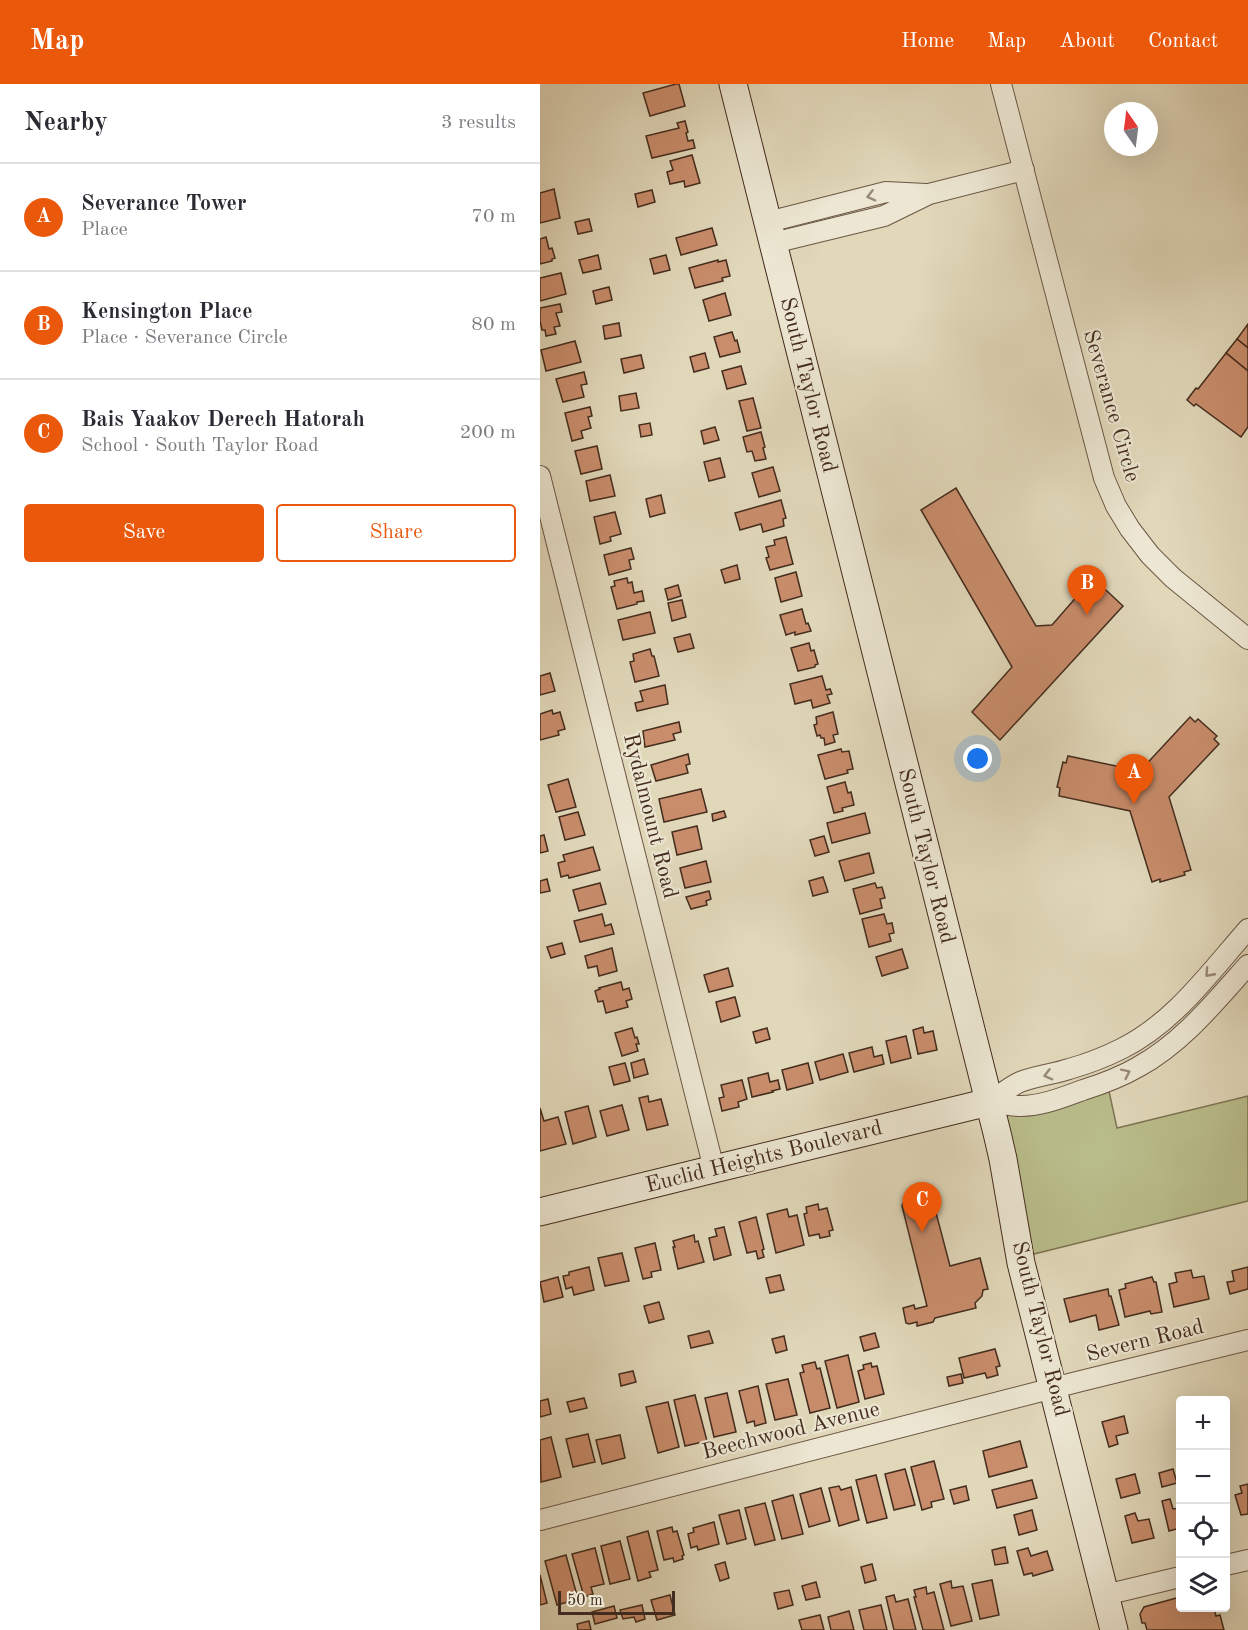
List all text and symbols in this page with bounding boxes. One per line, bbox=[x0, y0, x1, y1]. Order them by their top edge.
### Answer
text: Map bbox=[30, 28, 84, 56]
text: Home bbox=[901, 31, 954, 52]
text: Map bbox=[987, 31, 1026, 52]
text: About bbox=[1059, 31, 1115, 52]
text: Contact bbox=[1148, 31, 1218, 52]
north arrow bbox=[1104, 102, 1158, 156]
text: Nearby bbox=[24, 110, 108, 136]
text: 3 results bbox=[441, 113, 516, 133]
one-way arrow bbox=[866, 189, 876, 202]
text: Severance Tower bbox=[81, 193, 247, 215]
text: A bbox=[36, 207, 51, 227]
text: 70 m bbox=[471, 207, 516, 227]
text: Place bbox=[81, 220, 128, 240]
street label: South Taylor Road bbox=[776, 295, 840, 475]
text: Kensington Place bbox=[81, 301, 253, 323]
text: B bbox=[36, 315, 51, 335]
text: 80 m bbox=[471, 315, 516, 335]
street label: Severance Circle bbox=[1079, 327, 1143, 485]
text: Place · Severance Circle bbox=[81, 328, 288, 348]
text: Bais Yaakov Derech Hatorah bbox=[81, 409, 365, 431]
text: C bbox=[37, 423, 50, 443]
text: 200 m bbox=[460, 423, 516, 443]
text: School · South Taylor Road bbox=[81, 436, 319, 456]
button: Save bbox=[24, 504, 264, 562]
button: Share bbox=[276, 504, 516, 562]
pin: B bbox=[1068, 566, 1106, 615]
street label: Rydalmount Road bbox=[619, 731, 681, 901]
your location bbox=[963, 744, 992, 773]
pin: A bbox=[1114, 754, 1154, 804]
street label: South Taylor Road bbox=[894, 766, 958, 946]
one-way arrow bbox=[1205, 966, 1216, 977]
one-way arrow bbox=[1043, 1068, 1054, 1080]
one-way arrow bbox=[1119, 1069, 1130, 1081]
street label: Euclid Heights Boulevard bbox=[643, 1117, 885, 1197]
pin: C bbox=[902, 1182, 941, 1232]
street label: South Taylor Road bbox=[1008, 1239, 1072, 1419]
street label: Severn Road bbox=[1084, 1316, 1206, 1366]
map controls bbox=[1176, 1396, 1230, 1612]
button: + bbox=[1176, 1396, 1230, 1450]
street label: Beechwood Avenue bbox=[700, 1398, 882, 1464]
button: − bbox=[1176, 1450, 1230, 1504]
button: locate bbox=[1176, 1504, 1230, 1558]
button: layers bbox=[1176, 1558, 1230, 1612]
scale bar bbox=[558, 1588, 675, 1616]
text: 50 m bbox=[567, 1593, 603, 1609]

